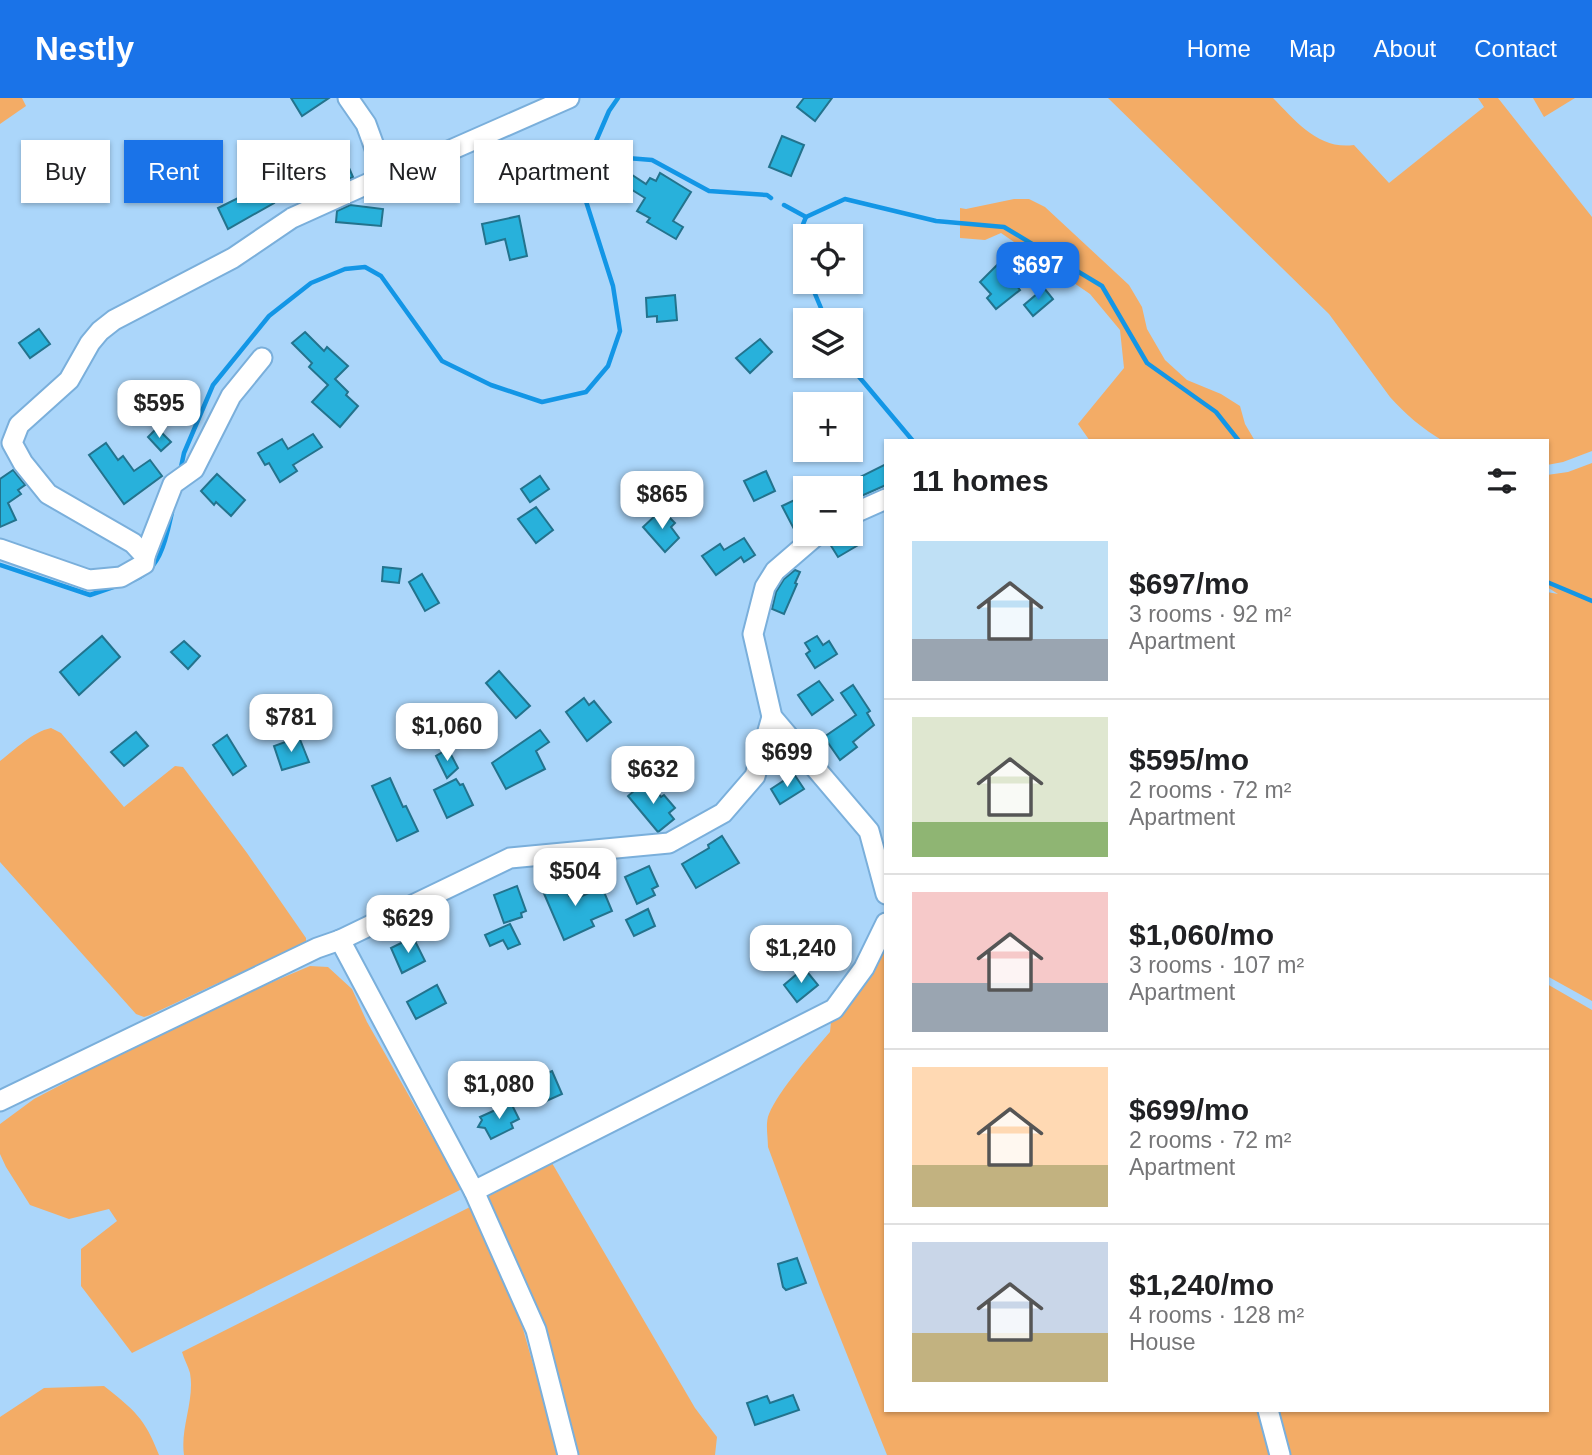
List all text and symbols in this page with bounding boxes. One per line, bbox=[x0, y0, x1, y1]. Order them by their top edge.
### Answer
text: Nestly bbox=[35, 30, 134, 67]
text: Home bbox=[1187, 35, 1251, 62]
text: Map bbox=[1289, 35, 1336, 62]
text: About bbox=[1374, 35, 1436, 62]
text: Contact bbox=[1474, 35, 1557, 62]
chip: Buy bbox=[21, 140, 110, 203]
chip: Rent bbox=[124, 140, 223, 203]
chip: Filters bbox=[237, 140, 350, 203]
chip: New bbox=[364, 140, 460, 203]
chip: Apartment bbox=[474, 140, 633, 203]
map controls bbox=[793, 224, 863, 546]
button: locate bbox=[793, 224, 863, 294]
pin: $697 bbox=[997, 242, 1079, 302]
text: $697 bbox=[1012, 252, 1064, 278]
button: layers bbox=[793, 308, 863, 378]
pin: $595 bbox=[118, 380, 200, 440]
text: $595 bbox=[133, 390, 185, 416]
button: + bbox=[793, 392, 863, 462]
icon: filters bbox=[1483, 462, 1521, 500]
text: 11 homes bbox=[912, 464, 1049, 497]
pin: $865 bbox=[621, 472, 703, 531]
button: − bbox=[793, 476, 863, 546]
text: $865 bbox=[636, 481, 688, 507]
text: $697/mo bbox=[1129, 567, 1249, 600]
icon: home bbox=[968, 569, 1052, 653]
text: 3 rooms · 92 m² bbox=[1129, 601, 1291, 627]
text: Apartment bbox=[1129, 628, 1235, 654]
pin: $781 bbox=[250, 694, 332, 754]
text: $781 bbox=[265, 704, 317, 730]
pin: $1,060 bbox=[390, 704, 504, 763]
text: $1,060 bbox=[412, 713, 482, 739]
pin: $699 bbox=[746, 730, 828, 789]
text: $699 bbox=[761, 739, 813, 765]
text: $595/mo bbox=[1129, 743, 1249, 776]
icon: home bbox=[968, 745, 1052, 829]
pin: $632 bbox=[612, 746, 694, 806]
text: $632 bbox=[627, 756, 679, 782]
text: 2 rooms · 72 m² bbox=[1129, 777, 1291, 803]
text: Apartment bbox=[1129, 804, 1235, 830]
pin: $504 bbox=[534, 848, 616, 908]
text: $504 bbox=[549, 858, 601, 884]
pin: $629 bbox=[367, 896, 449, 955]
text: $629 bbox=[382, 905, 434, 931]
text: $1,060/mo bbox=[1129, 918, 1274, 951]
icon: home bbox=[968, 920, 1052, 1004]
pin: $1,240 bbox=[744, 926, 858, 985]
text: $1,240 bbox=[766, 935, 836, 961]
text: 3 rooms · 107 m² bbox=[1129, 952, 1304, 978]
text: Apartment bbox=[1129, 979, 1235, 1005]
pin: $1,080 bbox=[442, 1062, 556, 1121]
text: $1,080 bbox=[464, 1071, 534, 1097]
text: $699/mo bbox=[1129, 1093, 1249, 1126]
icon: home bbox=[968, 1095, 1052, 1179]
text: 2 rooms · 72 m² bbox=[1129, 1127, 1291, 1153]
text: Apartment bbox=[1129, 1154, 1235, 1180]
text: $1,240/mo bbox=[1129, 1268, 1274, 1301]
icon: home bbox=[968, 1270, 1052, 1354]
text: 4 rooms · 128 m² bbox=[1129, 1302, 1304, 1328]
text: House bbox=[1129, 1329, 1195, 1355]

